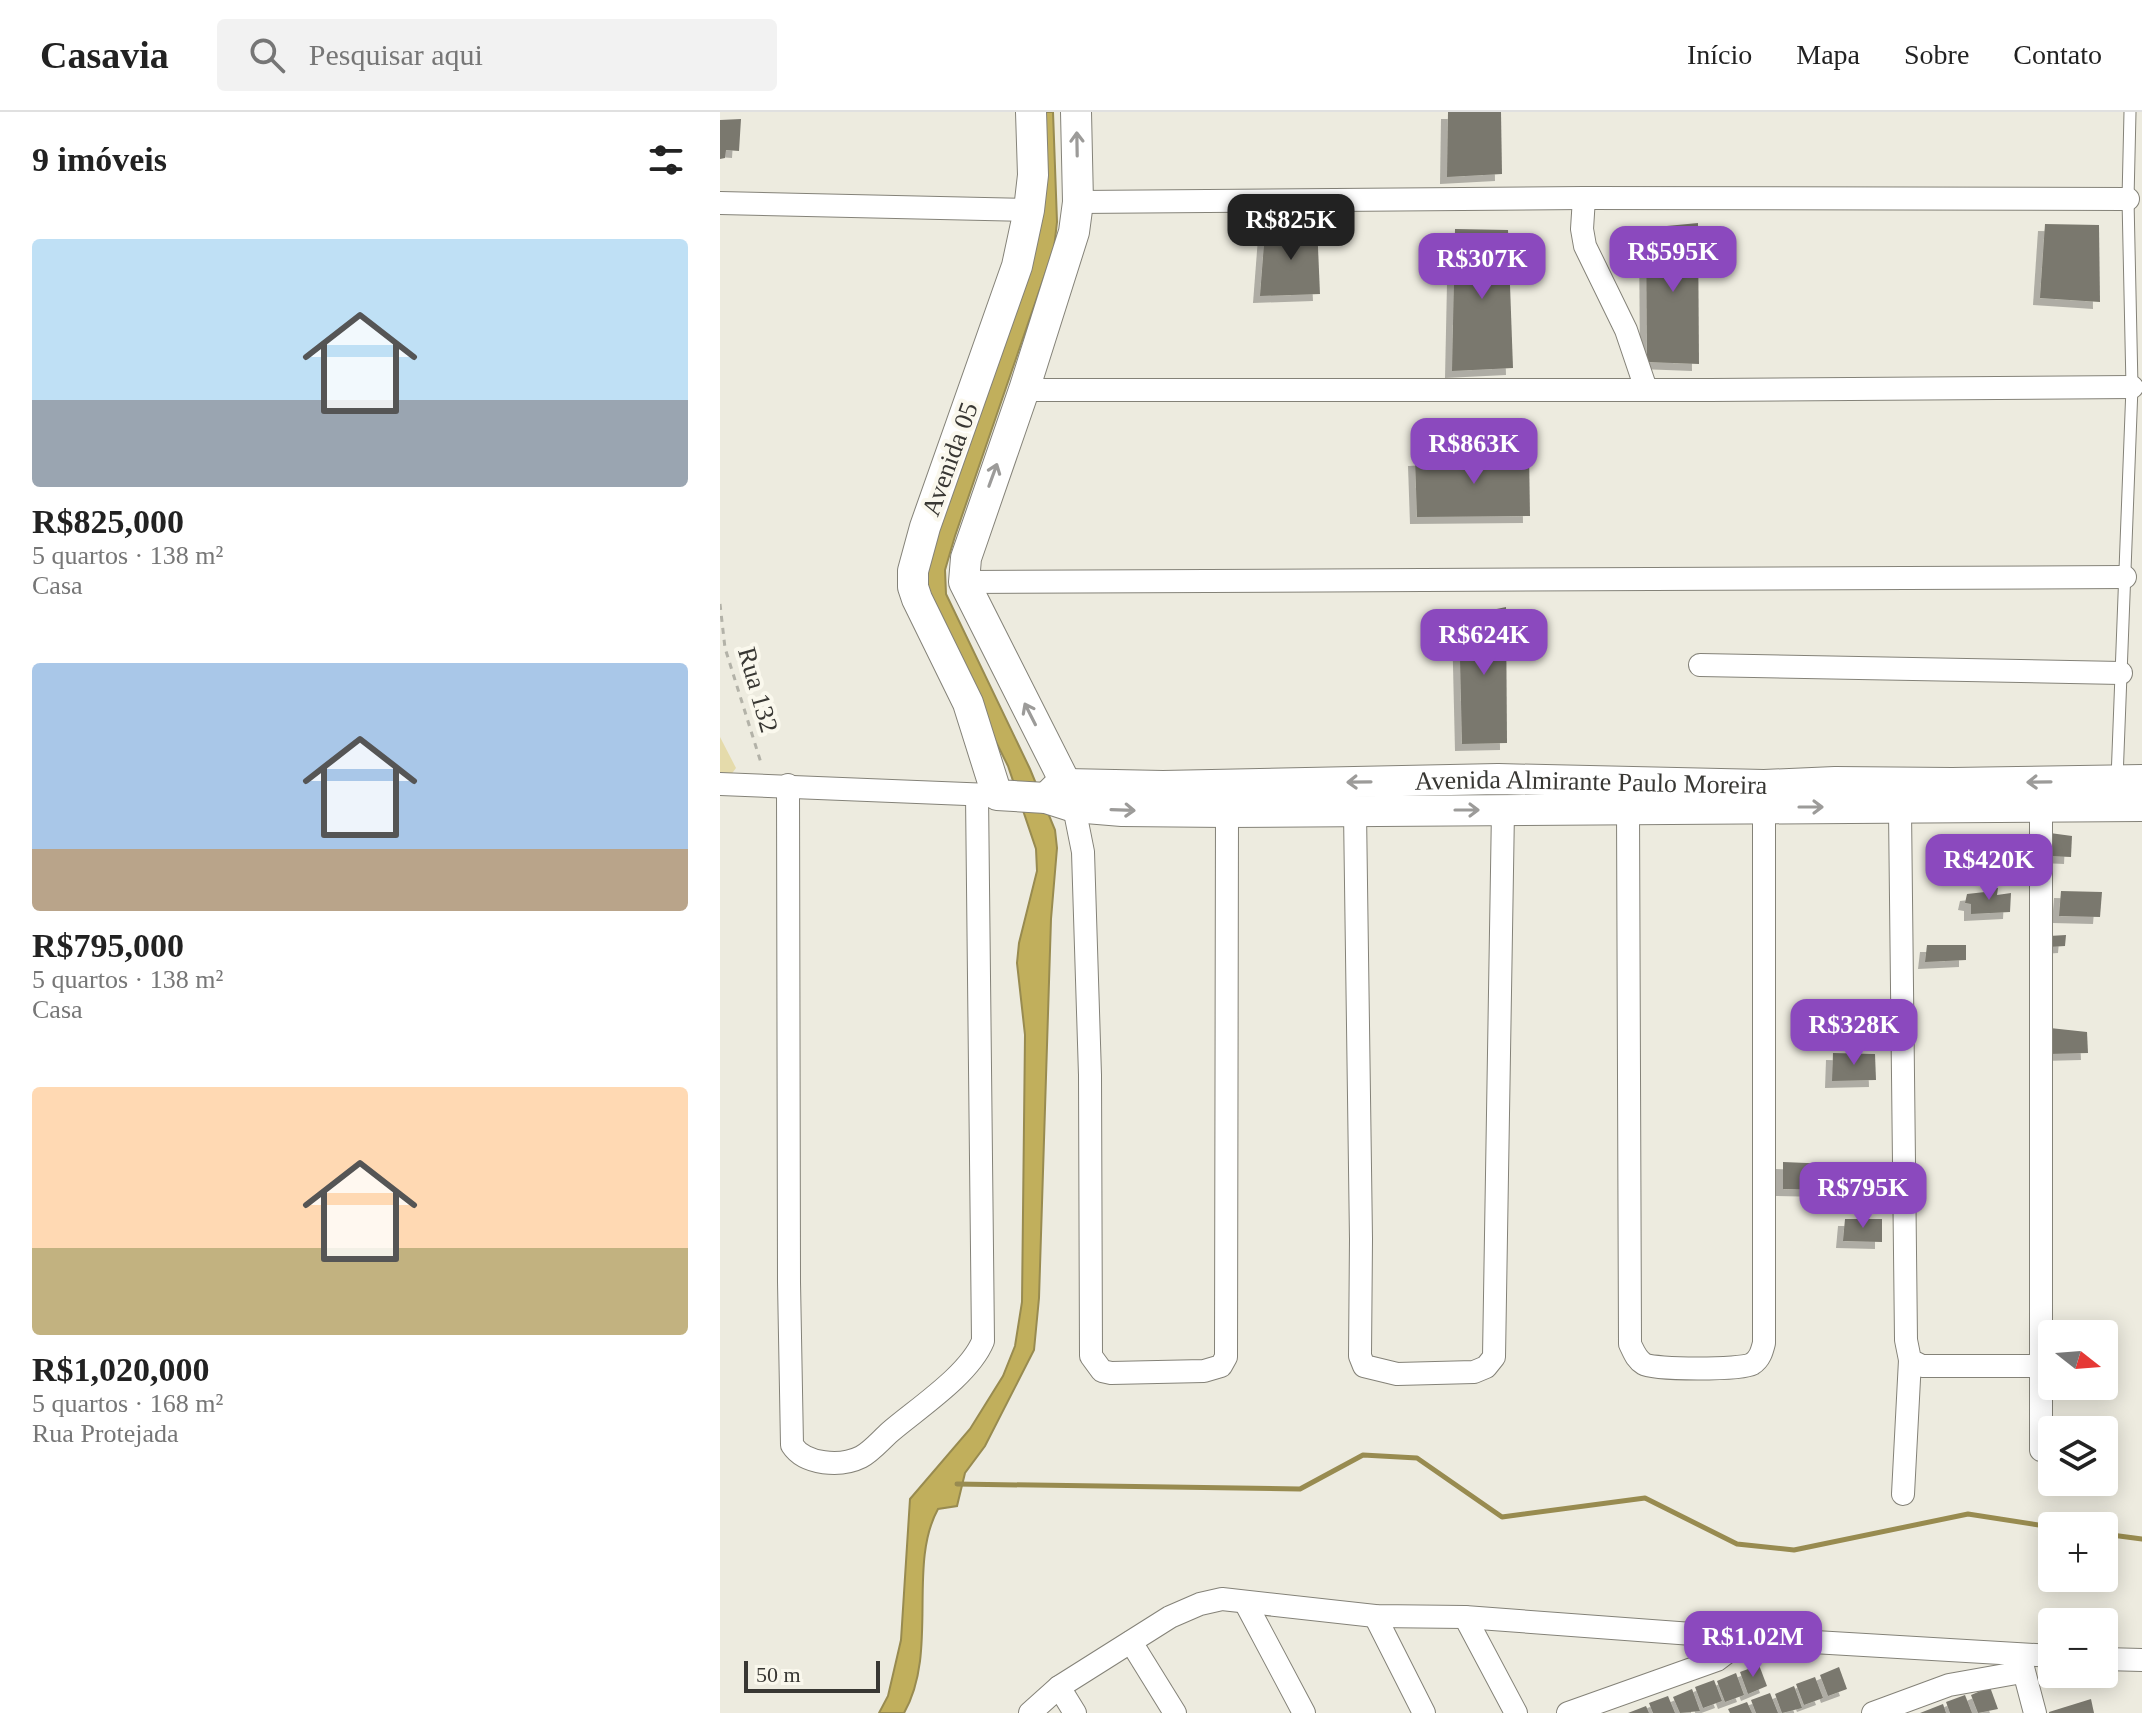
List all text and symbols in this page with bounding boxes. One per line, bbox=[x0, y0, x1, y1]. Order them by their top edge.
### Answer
search box bbox=[217, 19, 777, 91]
icon: search bbox=[245, 33, 289, 77]
text: Casavia bbox=[40, 34, 169, 76]
text: Pesquisar aqui bbox=[309, 38, 483, 71]
text: Início bbox=[1687, 39, 1752, 70]
text: Mapa bbox=[1796, 39, 1860, 70]
text: Sobre bbox=[1904, 39, 1969, 70]
text: Contato bbox=[2013, 39, 2102, 70]
one-way arrow bbox=[1069, 131, 1085, 158]
icon: filters bbox=[644, 138, 688, 182]
text: 9 imóveis bbox=[32, 141, 167, 178]
pin: R$825K bbox=[1226, 194, 1356, 262]
text: R$825K bbox=[1246, 205, 1337, 234]
pin: R$595K bbox=[1608, 226, 1738, 294]
pin: R$307K bbox=[1417, 233, 1547, 301]
text: R$595K bbox=[1628, 237, 1719, 266]
text: R$307K bbox=[1437, 244, 1528, 273]
icon: home bbox=[288, 291, 432, 435]
street label: Avenida 05 bbox=[916, 398, 984, 520]
pin: R$863K bbox=[1409, 418, 1539, 486]
text: R$863K bbox=[1429, 429, 1520, 458]
one-way arrow bbox=[987, 463, 1002, 488]
text: R$825,000 bbox=[32, 503, 184, 540]
text: 5 quartos · 138 m² bbox=[32, 541, 223, 570]
text: Casa bbox=[32, 571, 83, 600]
pin: R$624K bbox=[1419, 609, 1549, 677]
text: R$624K bbox=[1439, 620, 1530, 649]
street label: Rua 132 bbox=[732, 644, 784, 736]
one-way arrow bbox=[1022, 703, 1038, 727]
icon: home bbox=[288, 715, 432, 859]
street label: Avenida Almirante Paulo Moreira bbox=[1414, 764, 1768, 800]
one-way arrow bbox=[1346, 774, 1373, 790]
one-way arrow bbox=[2026, 774, 2053, 790]
one-way arrow bbox=[1797, 799, 1823, 815]
one-way arrow bbox=[1453, 802, 1480, 818]
one-way arrow bbox=[1109, 803, 1136, 818]
pin: R$420K bbox=[1924, 834, 2054, 902]
text: R$420K bbox=[1944, 845, 2035, 874]
text: R$795,000 bbox=[32, 927, 184, 964]
text: 5 quartos · 138 m² bbox=[32, 965, 223, 994]
text: Casa bbox=[32, 995, 83, 1024]
pin: R$328K bbox=[1789, 999, 1919, 1067]
text: R$328K bbox=[1809, 1010, 1900, 1039]
icon: home bbox=[288, 1139, 432, 1283]
pin: R$795K bbox=[1798, 1162, 1928, 1230]
text: R$795K bbox=[1818, 1173, 1909, 1202]
north arrow bbox=[2038, 1320, 2118, 1400]
map controls bbox=[2038, 1320, 2118, 1688]
text: R$1,020,000 bbox=[32, 1351, 210, 1388]
text: 5 quartos · 168 m² bbox=[32, 1389, 223, 1418]
button: layers bbox=[2038, 1416, 2118, 1496]
text: Rua Protejada bbox=[32, 1419, 179, 1448]
button: + bbox=[2038, 1512, 2118, 1592]
button: − bbox=[2038, 1608, 2118, 1688]
pin: R$1.02M bbox=[1679, 1611, 1827, 1679]
text: R$1.02M bbox=[1702, 1622, 1804, 1651]
scale bar bbox=[744, 1657, 880, 1693]
text: 50 m bbox=[756, 1662, 801, 1687]

